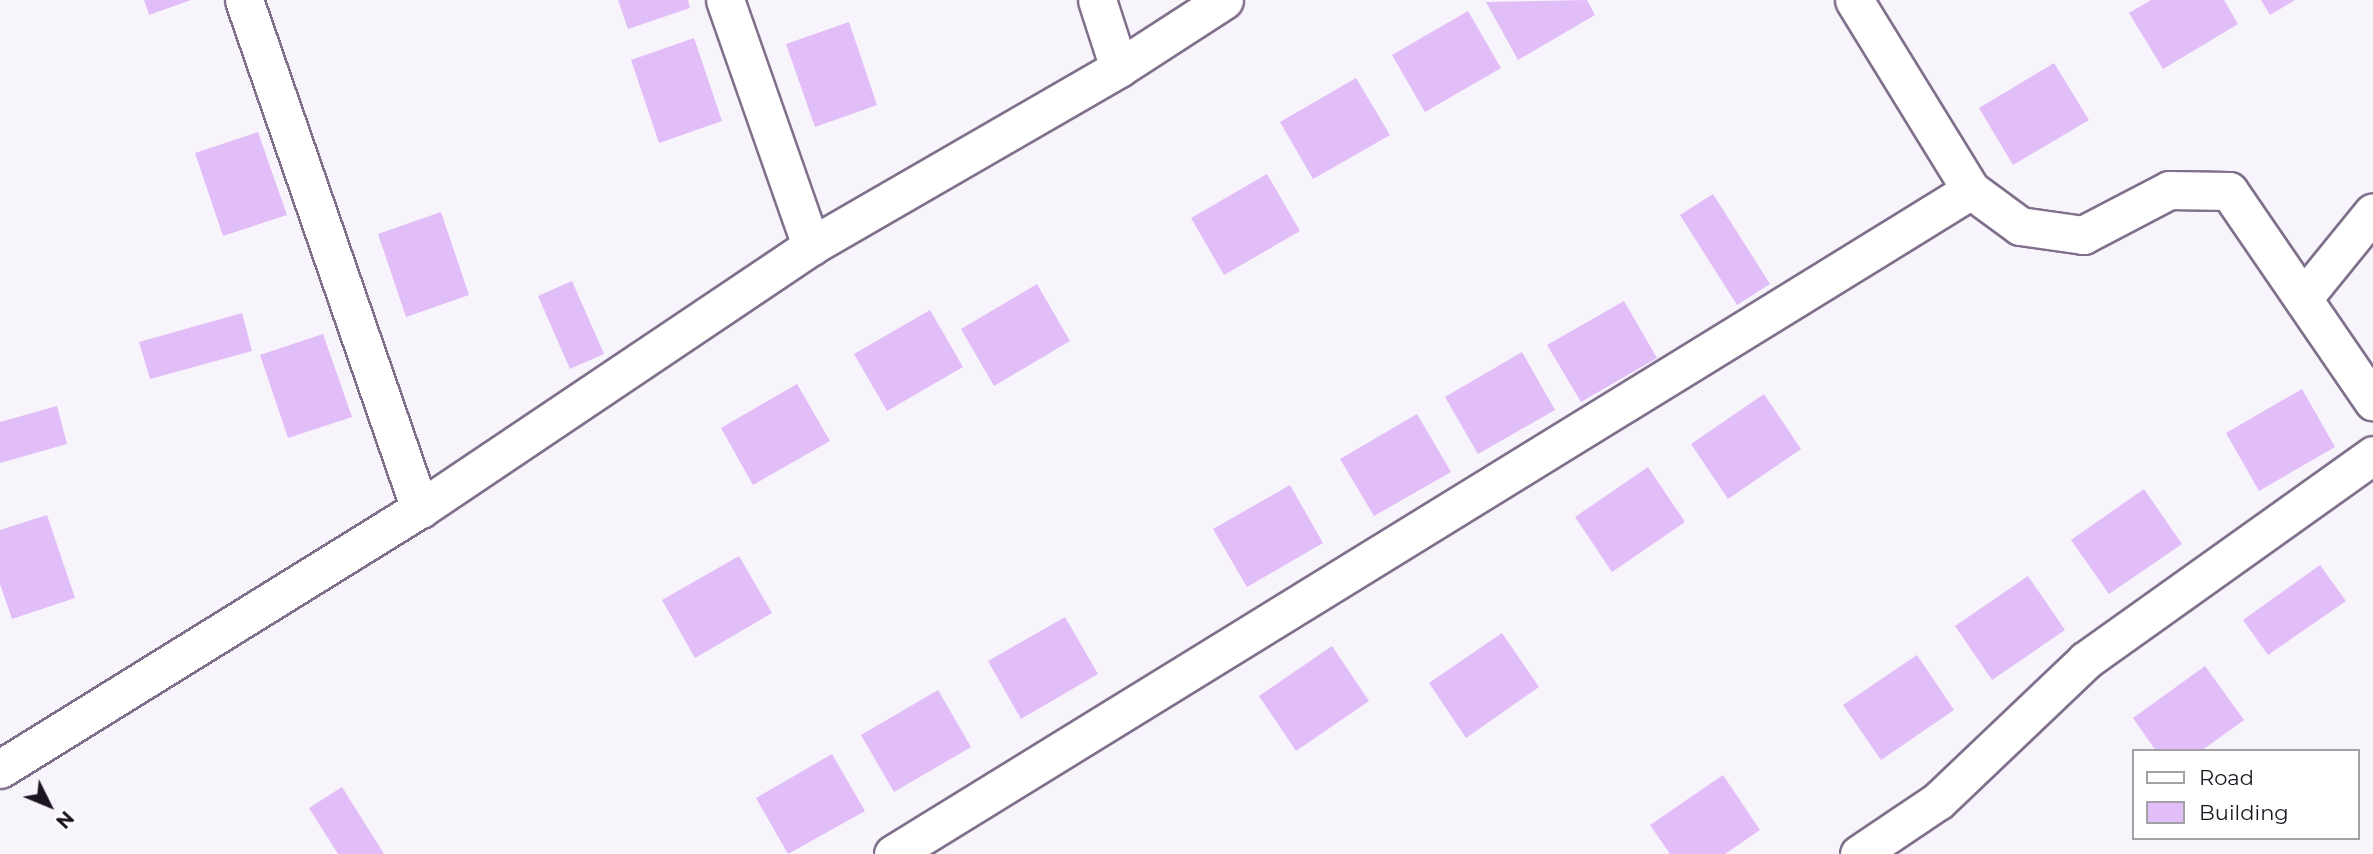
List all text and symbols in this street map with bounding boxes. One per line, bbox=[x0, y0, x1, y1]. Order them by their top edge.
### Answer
legend bbox=[2132, 749, 2359, 840]
text: Road bbox=[2199, 765, 2254, 790]
north arrow bbox=[14, 770, 84, 840]
text: Building bbox=[2199, 800, 2289, 825]
text: N bbox=[51, 806, 78, 833]

